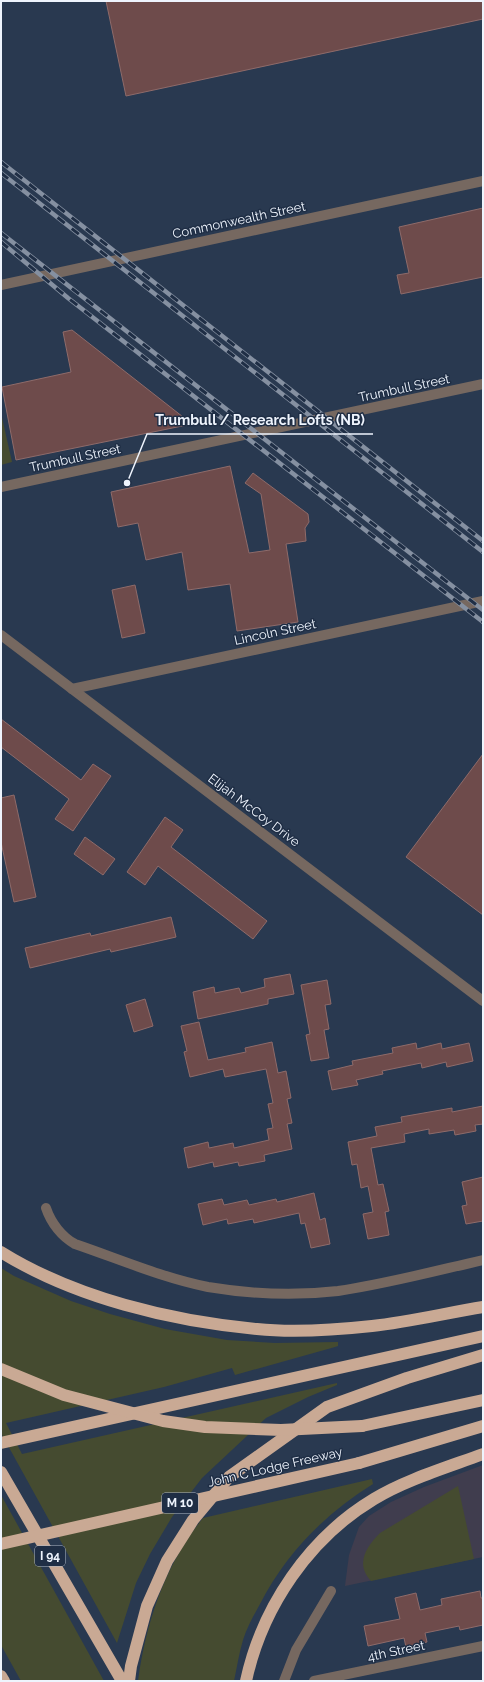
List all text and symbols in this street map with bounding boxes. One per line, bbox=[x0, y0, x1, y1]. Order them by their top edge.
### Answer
street label: Commonwealth Street bbox=[171, 198, 308, 241]
street label: Trumbull Street bbox=[357, 371, 452, 405]
callout: Trumbull / Research Lofts (NB) bbox=[147, 408, 373, 434]
text: Trumbull / Research Lofts (NB) bbox=[155, 412, 365, 428]
street label: Trumbull Street bbox=[28, 441, 123, 475]
street label: Lincoln Street bbox=[233, 616, 318, 648]
street label: Elijah McCoy Drive bbox=[205, 771, 303, 850]
street label: John C Lodge Freeway bbox=[206, 1444, 344, 1490]
road number: M 10 bbox=[162, 1493, 198, 1513]
road number: I 94 bbox=[35, 1546, 65, 1566]
street label: 4th Street bbox=[366, 1637, 427, 1664]

